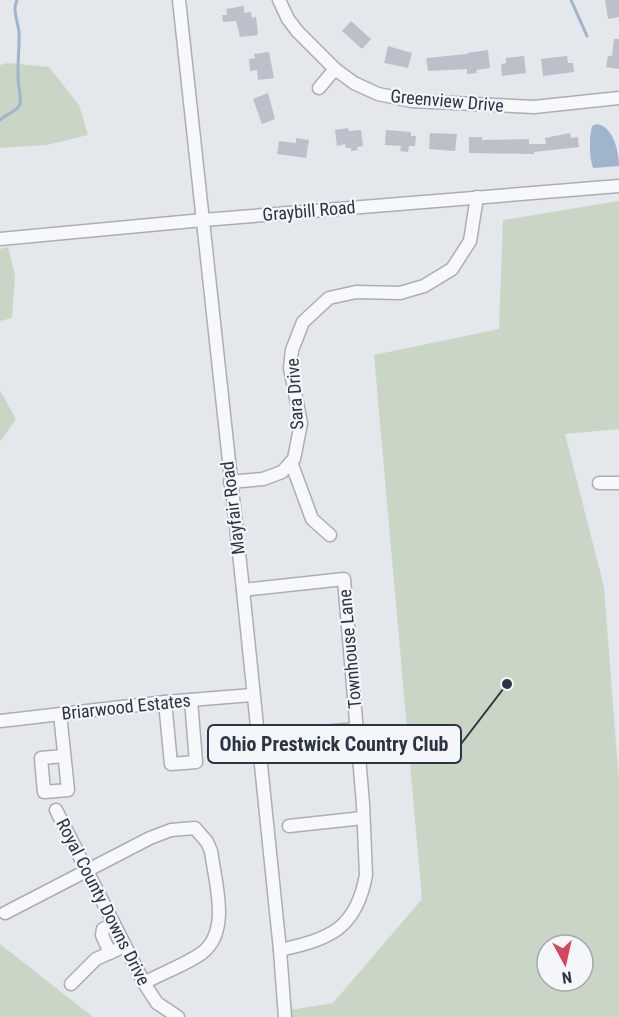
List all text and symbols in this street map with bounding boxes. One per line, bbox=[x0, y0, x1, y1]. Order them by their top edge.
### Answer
street label: Greenview Drive bbox=[390, 85, 505, 116]
street label: Graybill Road bbox=[262, 196, 356, 225]
street label: Sara Drive bbox=[282, 358, 307, 431]
street label: Mayfair Road bbox=[216, 460, 249, 556]
street label: Townhouse Lane bbox=[334, 589, 365, 709]
street label: Briarwood Estates bbox=[60, 689, 191, 724]
callout: Ohio Prestwick Country Club bbox=[208, 725, 461, 763]
text: Ohio Prestwick Country Club bbox=[220, 732, 449, 756]
street label: Royal County Downs Drive bbox=[52, 815, 155, 989]
north arrow bbox=[535, 933, 595, 993]
text: N bbox=[561, 967, 573, 987]

